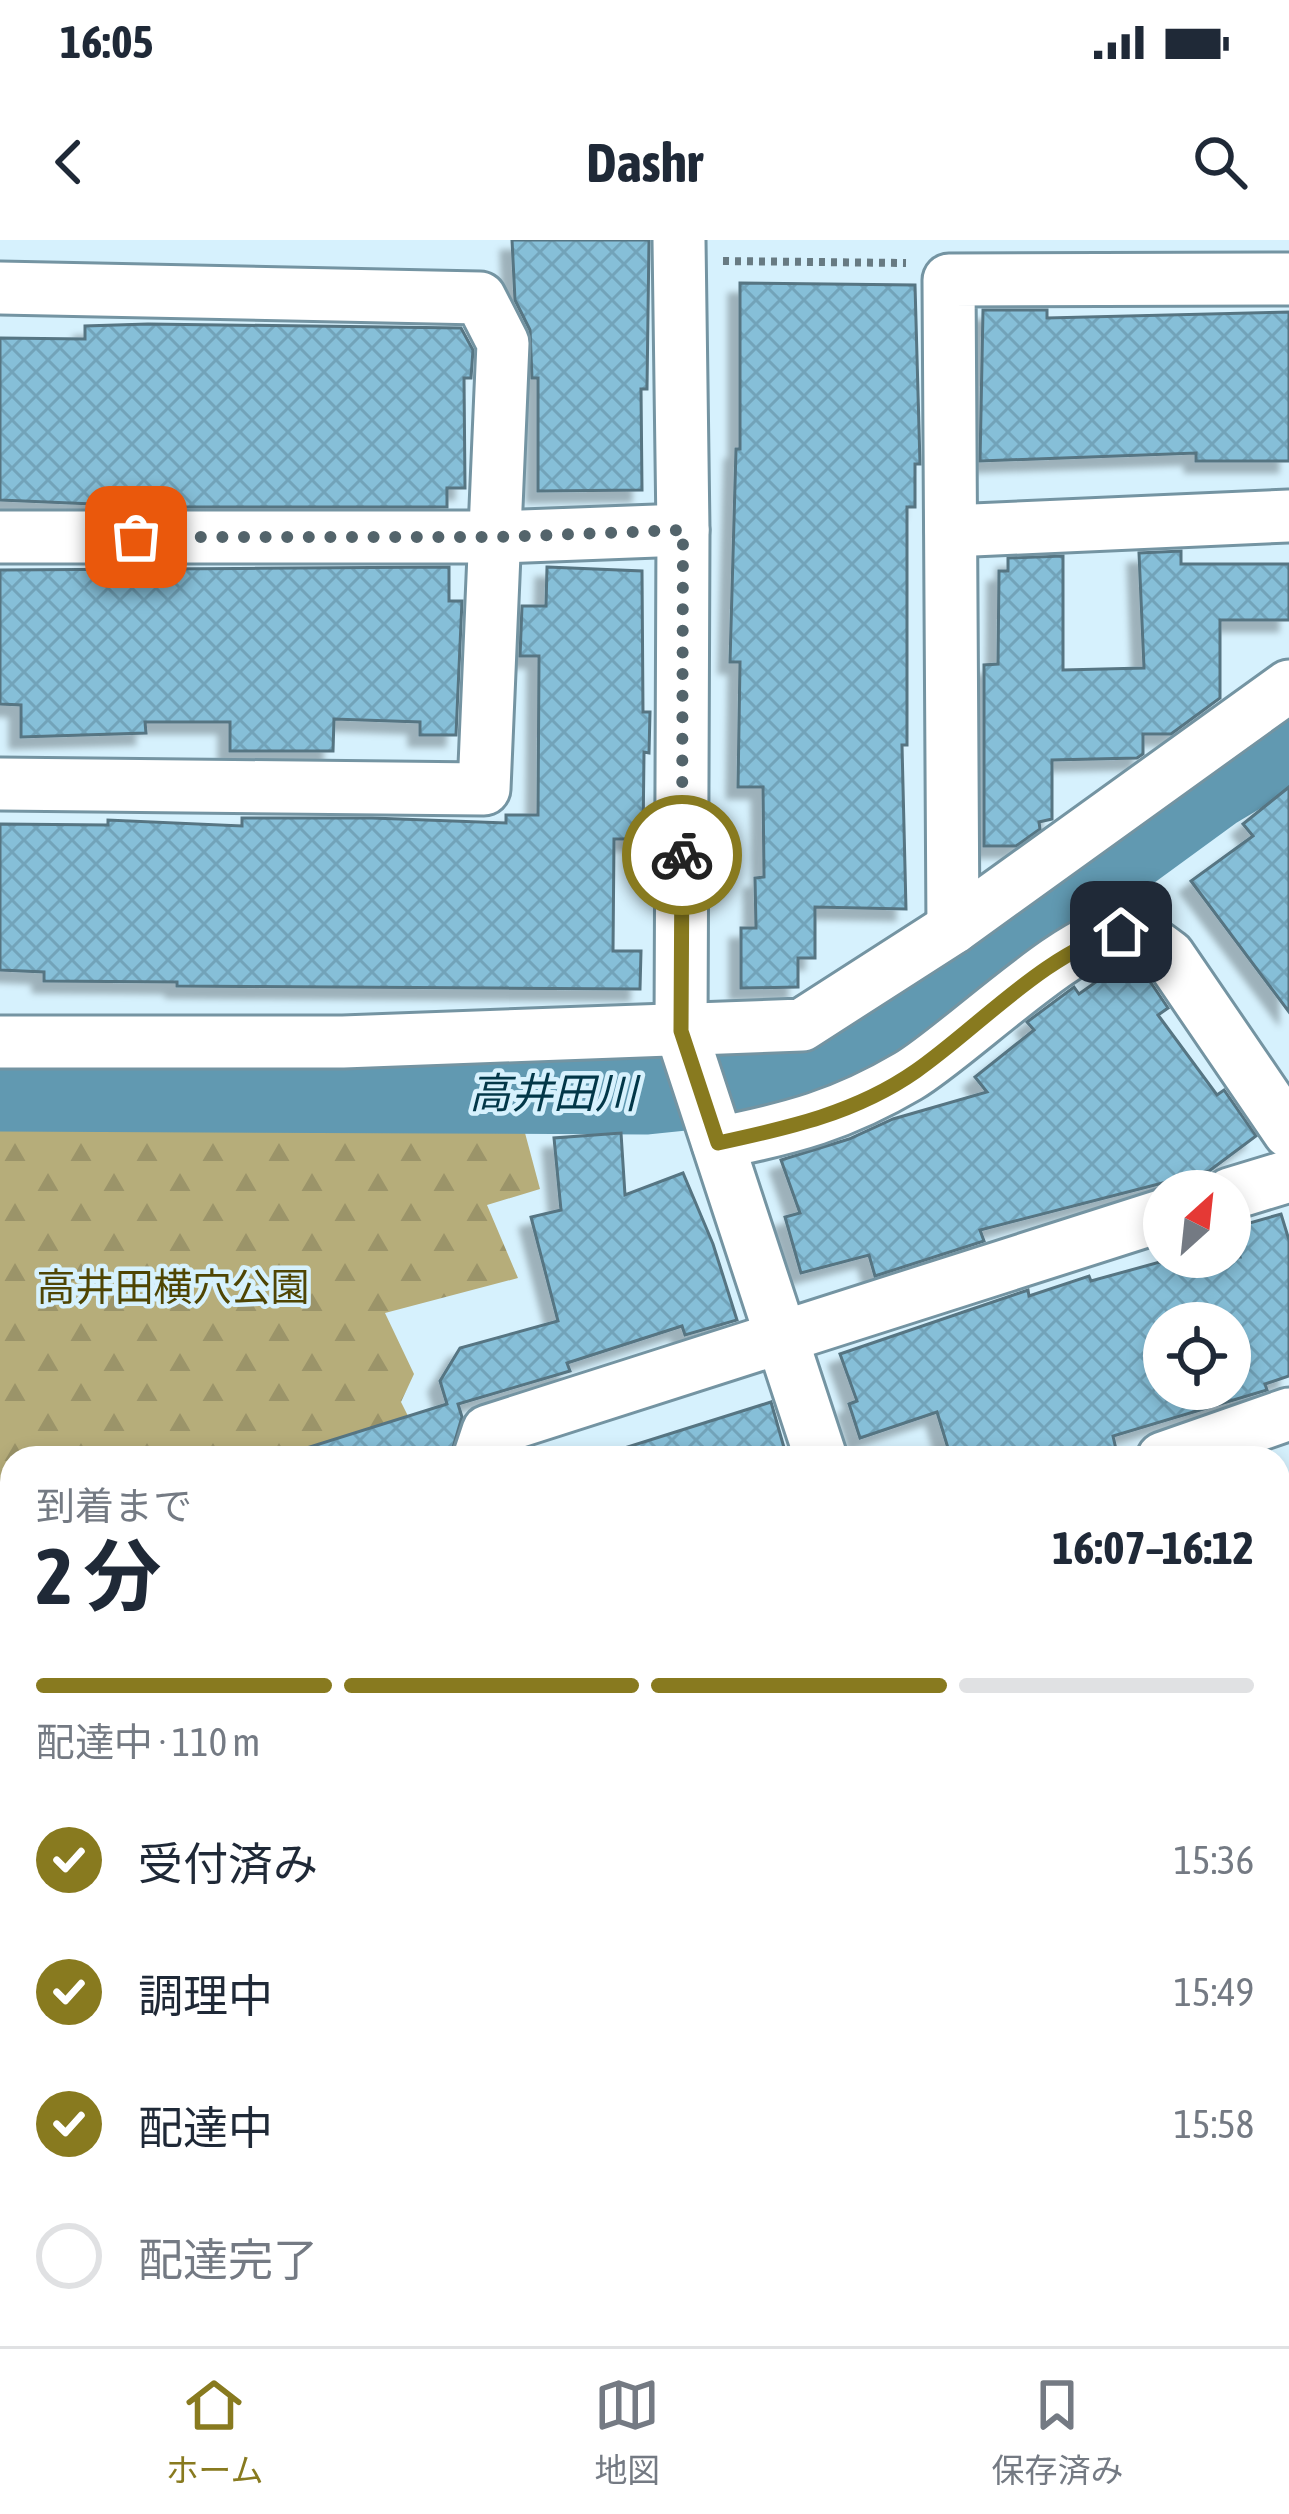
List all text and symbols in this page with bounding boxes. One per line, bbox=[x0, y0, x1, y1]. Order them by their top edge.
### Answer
text: 16:05 bbox=[60, 16, 154, 68]
icon: back bbox=[36, 129, 102, 195]
icon: search bbox=[1187, 129, 1253, 195]
text: Dashr bbox=[586, 132, 703, 193]
pin bbox=[85, 486, 187, 588]
icon: bag bbox=[103, 504, 169, 570]
courier bbox=[622, 795, 742, 915]
icon: bike bbox=[649, 822, 715, 888]
pin bbox=[1070, 881, 1172, 983]
icon: home bbox=[1088, 899, 1154, 965]
water label: 高井田川 bbox=[469, 1069, 641, 1117]
north arrow bbox=[1143, 1170, 1251, 1278]
map controls bbox=[1143, 1170, 1251, 1410]
park label: 高井田横穴公園 bbox=[36, 1265, 310, 1309]
button: locate bbox=[1143, 1302, 1251, 1410]
text: 到着まで bbox=[36, 1484, 192, 1528]
text: 16:07–16:12 bbox=[1052, 1522, 1254, 1574]
text: 2 分 bbox=[36, 1531, 161, 1621]
text: 配達中 · 110 m bbox=[36, 1720, 260, 1764]
icon: check bbox=[36, 1827, 102, 1893]
text: 受付済み bbox=[138, 1838, 318, 1890]
text: 15:36 bbox=[1174, 1838, 1254, 1882]
icon: check bbox=[36, 1959, 102, 2025]
text: 調理中 bbox=[138, 1970, 273, 2022]
text: 15:49 bbox=[1174, 1970, 1254, 2014]
icon: check bbox=[36, 2091, 102, 2157]
text: 配達中 bbox=[138, 2102, 273, 2154]
text: 15:58 bbox=[1174, 2102, 1254, 2146]
text: 配達完了 bbox=[138, 2234, 318, 2286]
tab: ホーム bbox=[165, 2372, 264, 2492]
tab: 地図 bbox=[594, 2372, 660, 2492]
tab: 保存済み bbox=[991, 2372, 1123, 2492]

